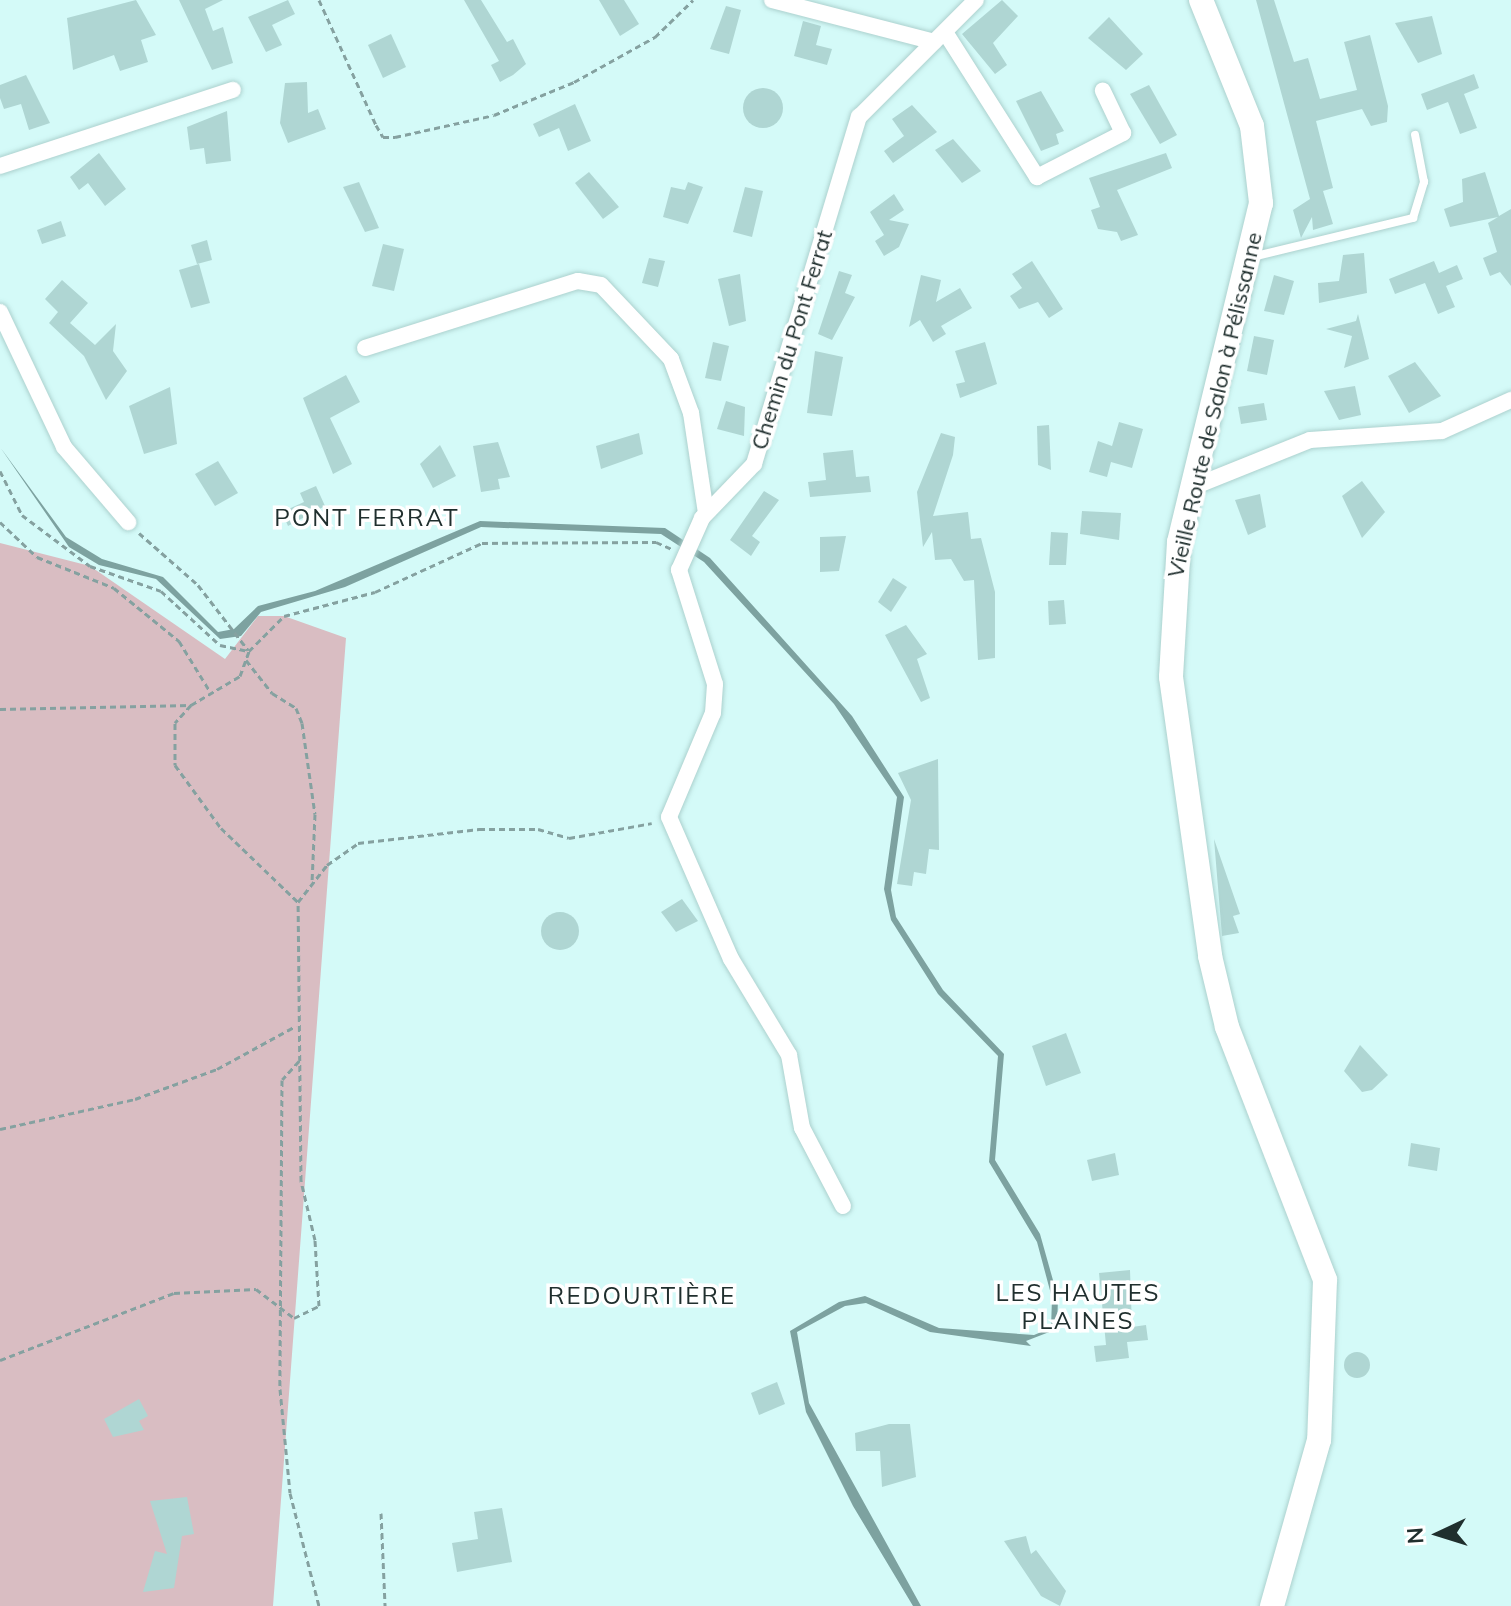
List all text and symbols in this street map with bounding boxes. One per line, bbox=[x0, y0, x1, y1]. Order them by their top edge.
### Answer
street label: Chemin du Pont Ferrat bbox=[746, 227, 838, 453]
street label: Vieille Route de Salon à Pélissanne bbox=[1162, 230, 1268, 580]
district label: PONT FERRAT bbox=[274, 504, 460, 532]
district label: LES HAUTES PLAINES bbox=[996, 1279, 1160, 1335]
district label: REDOURTIÈRE bbox=[548, 1282, 736, 1310]
north arrow bbox=[1399, 1494, 1479, 1574]
text: N bbox=[1401, 1526, 1430, 1545]

